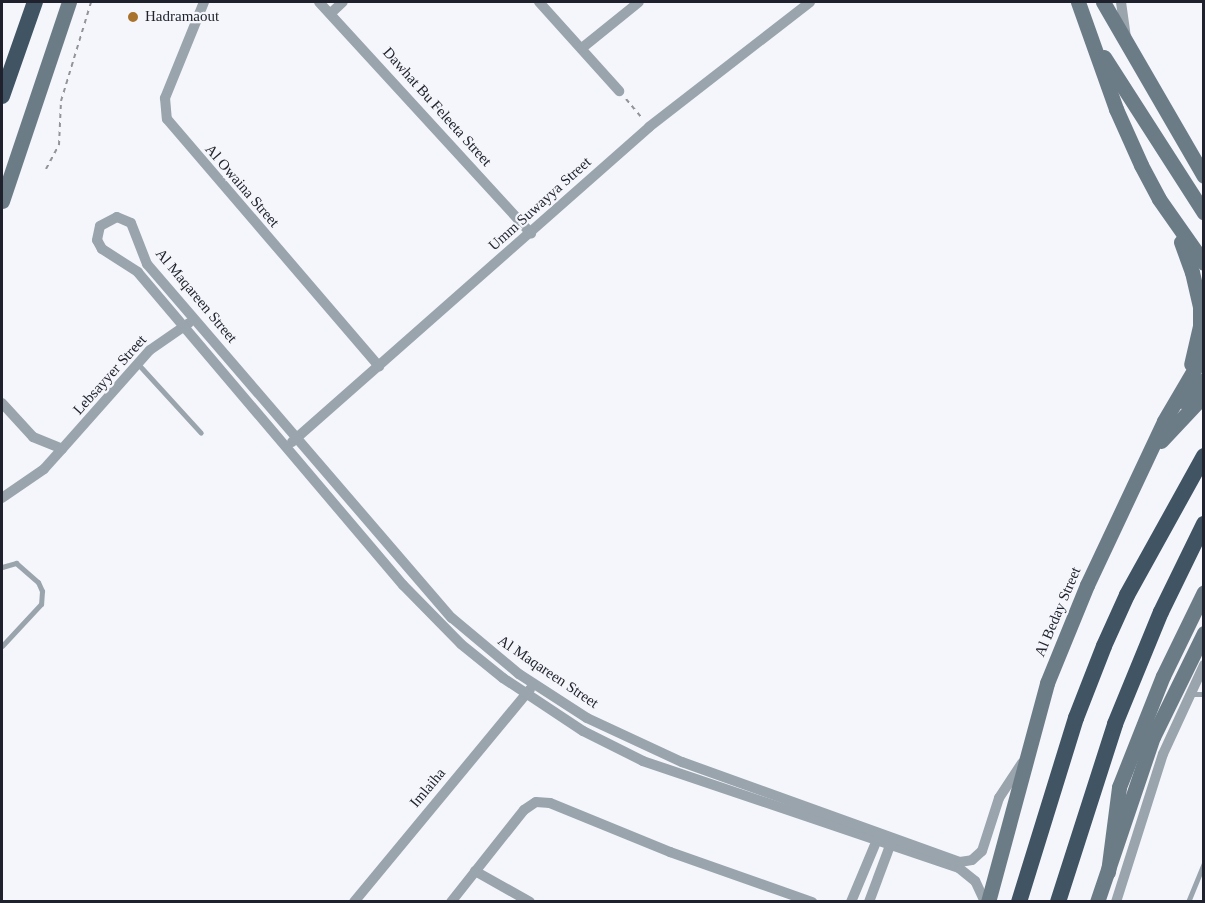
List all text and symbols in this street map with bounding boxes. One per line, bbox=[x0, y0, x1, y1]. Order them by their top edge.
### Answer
place label: Hadramaout bbox=[145, 8, 225, 26]
marker: Hadramaout bbox=[126, 10, 140, 24]
street label: Dawhat Bu Feleeta Street bbox=[376, 41, 498, 173]
street label: Al Owaina Street bbox=[201, 140, 283, 232]
street label: Umm Suwayya Street bbox=[483, 152, 597, 256]
street label: Al Maqareen Street bbox=[150, 244, 242, 348]
street label: Lebsayyer Street bbox=[68, 330, 152, 420]
street label: Al Beday Street bbox=[1031, 564, 1085, 660]
street label: Al Maqareen Street bbox=[493, 631, 603, 713]
street label: Imlaiha bbox=[406, 765, 450, 811]

